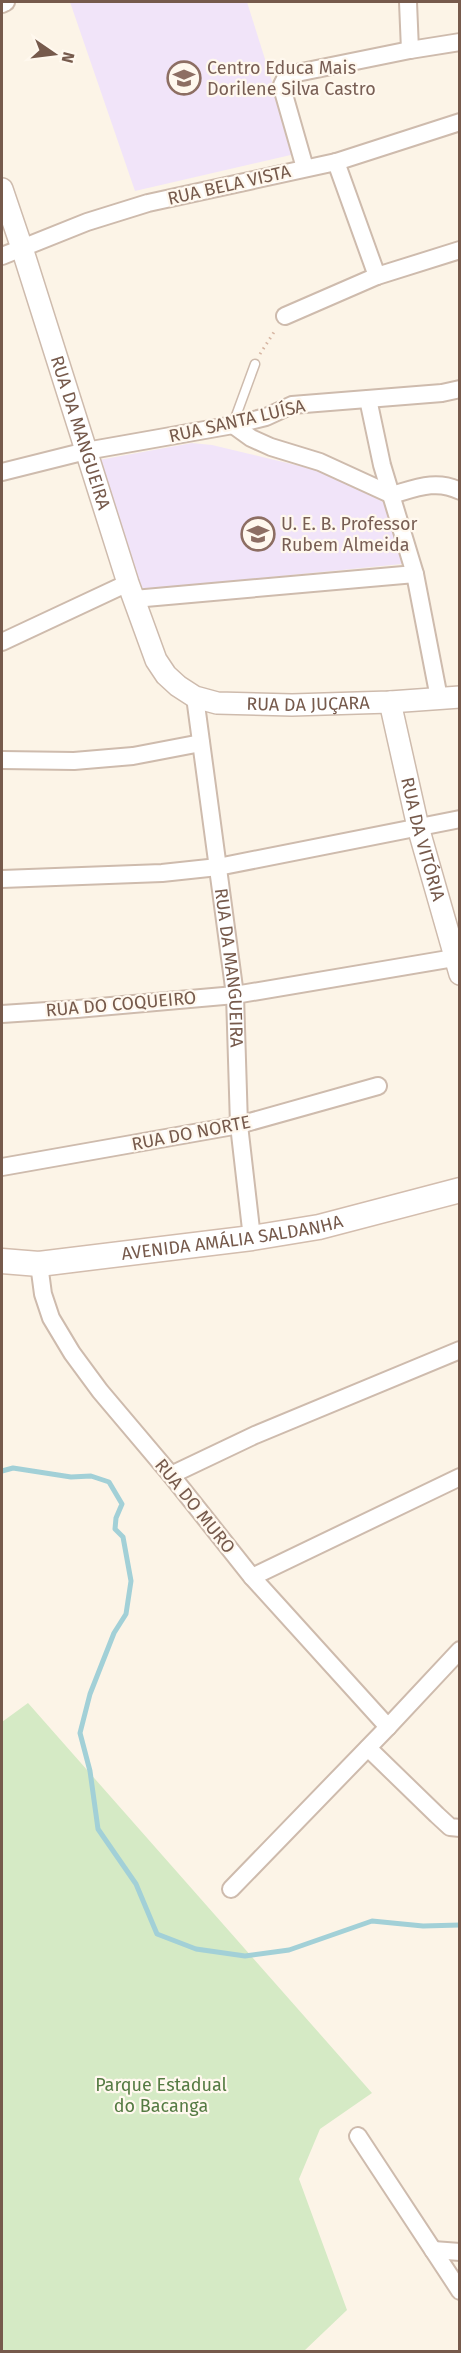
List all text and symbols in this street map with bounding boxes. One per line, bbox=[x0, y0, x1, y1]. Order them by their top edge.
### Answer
north arrow bbox=[24, 24, 84, 84]
text: N bbox=[58, 50, 79, 65]
place label: Centro Educa Mais Dorilene Silva Castro bbox=[207, 57, 376, 100]
school or university icon: Centro Educa Mais Dorilene Silva Castro bbox=[166, 60, 202, 96]
street label: RUA BELA VISTA bbox=[165, 160, 293, 210]
street label: RUA DA MANGUEIRA bbox=[46, 353, 115, 513]
street label: RUA SANTA LUÍSA bbox=[166, 394, 308, 447]
place label: U. E. B. Professor Rubem Almeida bbox=[281, 513, 417, 556]
school or university icon: U. E. B. Professor Rubem Almeida bbox=[240, 516, 276, 552]
street label: RUA DA JUÇARA bbox=[246, 692, 371, 716]
street label: RUA DA VITÓRIA bbox=[396, 775, 450, 904]
street label: RUA DA MANGUEIRA bbox=[210, 887, 248, 1048]
street label: RUA DO COQUEIRO bbox=[45, 986, 197, 1022]
street label: RUA DO NORTE bbox=[130, 1111, 252, 1155]
street label: AVENIDA AMÁLIA SALDANHA bbox=[120, 1210, 346, 1265]
street label: RUA DO MURO bbox=[150, 1454, 240, 1558]
park label: Parque Estadual do Bacanga bbox=[95, 2074, 227, 2117]

